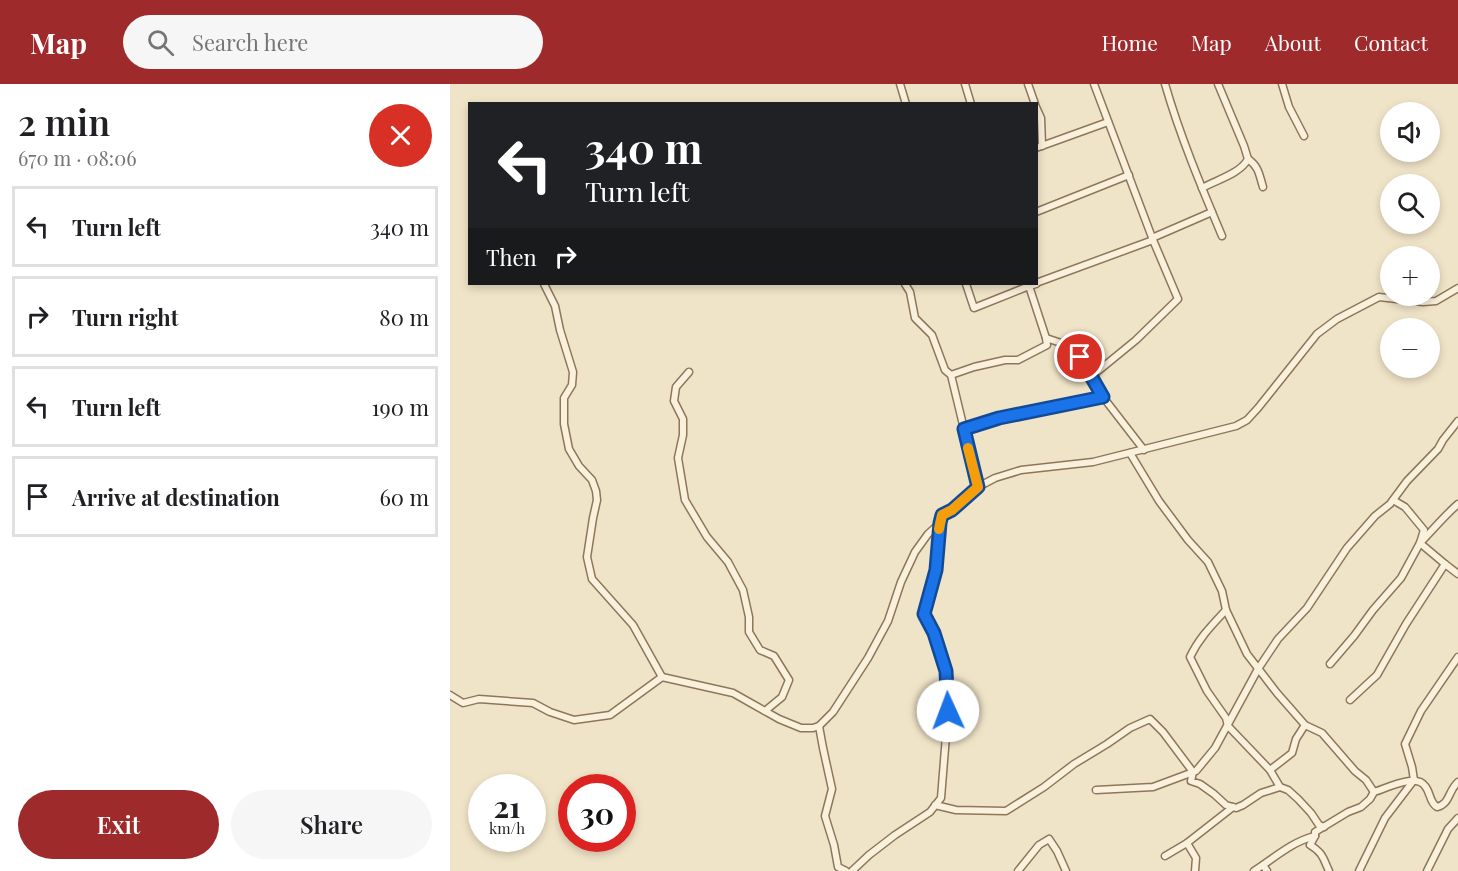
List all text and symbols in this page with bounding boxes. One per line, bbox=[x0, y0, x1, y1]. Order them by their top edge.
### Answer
search box bbox=[123, 15, 543, 69]
text: Map bbox=[30, 24, 87, 61]
icon: search bbox=[144, 26, 177, 59]
text: Search here bbox=[192, 27, 308, 57]
text: Home bbox=[1102, 28, 1158, 56]
text: Map bbox=[1191, 28, 1232, 56]
text: About bbox=[1265, 28, 1321, 56]
text: Contact bbox=[1354, 28, 1428, 56]
text: 2 min bbox=[18, 97, 110, 145]
map controls bbox=[1380, 102, 1440, 378]
button: sound bbox=[1380, 102, 1440, 162]
button: close bbox=[369, 104, 432, 167]
text: 340 m bbox=[585, 119, 703, 175]
icon: left bbox=[486, 126, 564, 204]
text: 670 m · 08:06 bbox=[18, 144, 137, 171]
text: Turn left bbox=[585, 173, 689, 209]
button: search bbox=[1380, 174, 1440, 234]
icon: left bbox=[21, 210, 54, 243]
text: Turn left bbox=[72, 212, 161, 242]
text: 340 m bbox=[370, 212, 429, 242]
icon: right bbox=[549, 240, 582, 273]
text: Then bbox=[486, 242, 537, 272]
button: + bbox=[1380, 246, 1440, 306]
icon: right bbox=[21, 300, 54, 333]
text: Turn right bbox=[72, 302, 178, 332]
text: 80 m bbox=[379, 302, 429, 332]
button: − bbox=[1380, 318, 1440, 378]
pin bbox=[1054, 331, 1105, 382]
icon: arrive bbox=[1063, 340, 1096, 373]
icon: left bbox=[21, 390, 54, 423]
text: Turn left bbox=[72, 392, 161, 422]
text: 190 m bbox=[371, 392, 429, 422]
icon: arrive bbox=[21, 480, 54, 513]
text: Arrive at destination bbox=[72, 482, 280, 512]
text: 60 m bbox=[379, 482, 429, 512]
position arrow bbox=[916, 679, 980, 743]
speed limit sign: 30 bbox=[558, 774, 636, 852]
text: 21 bbox=[493, 786, 521, 826]
button: Exit bbox=[18, 790, 219, 859]
button: Share bbox=[231, 790, 432, 859]
text: km/h bbox=[489, 818, 525, 838]

